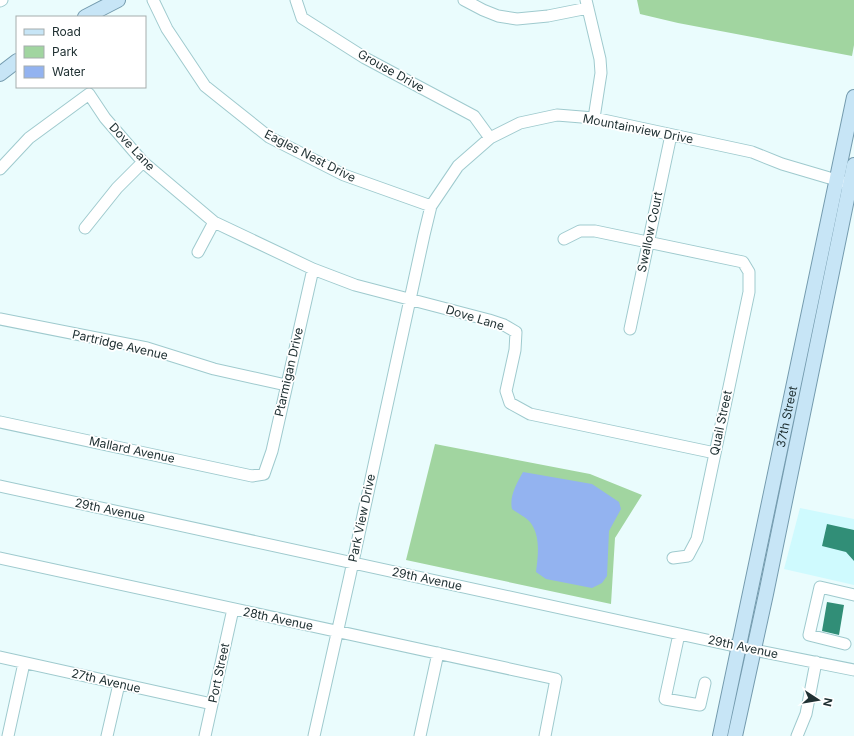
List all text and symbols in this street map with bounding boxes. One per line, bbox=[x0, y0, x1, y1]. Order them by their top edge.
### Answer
legend bbox=[16, 16, 146, 88]
text: Road bbox=[52, 24, 81, 39]
text: Park bbox=[52, 44, 78, 59]
street label: Grouse Drive bbox=[355, 46, 427, 95]
text: Water bbox=[52, 64, 86, 79]
street label: Mountainview Drive bbox=[582, 110, 695, 147]
street label: Dove Lane bbox=[106, 120, 158, 174]
street label: Eagles Nest Drive bbox=[262, 126, 358, 185]
street label: Swallow Court bbox=[634, 190, 665, 274]
street label: Dove Lane bbox=[444, 302, 506, 333]
street label: Partridge Avenue bbox=[71, 326, 169, 363]
street label: Ptarmigan Drive bbox=[271, 326, 306, 418]
street label: 37th Street bbox=[773, 385, 800, 449]
street label: Quail Street bbox=[706, 389, 735, 457]
street label: Mallard Avenue bbox=[88, 433, 176, 466]
street label: Park View Drive bbox=[345, 472, 378, 563]
street label: 29th Avenue bbox=[74, 495, 147, 524]
street label: 29th Avenue bbox=[391, 564, 464, 593]
street label: 28th Avenue bbox=[242, 604, 315, 633]
street label: 29th Avenue bbox=[707, 632, 780, 661]
street label: Port Street bbox=[205, 642, 232, 704]
street label: 27th Avenue bbox=[70, 665, 142, 696]
north arrow bbox=[798, 680, 838, 720]
text: N bbox=[820, 697, 836, 708]

